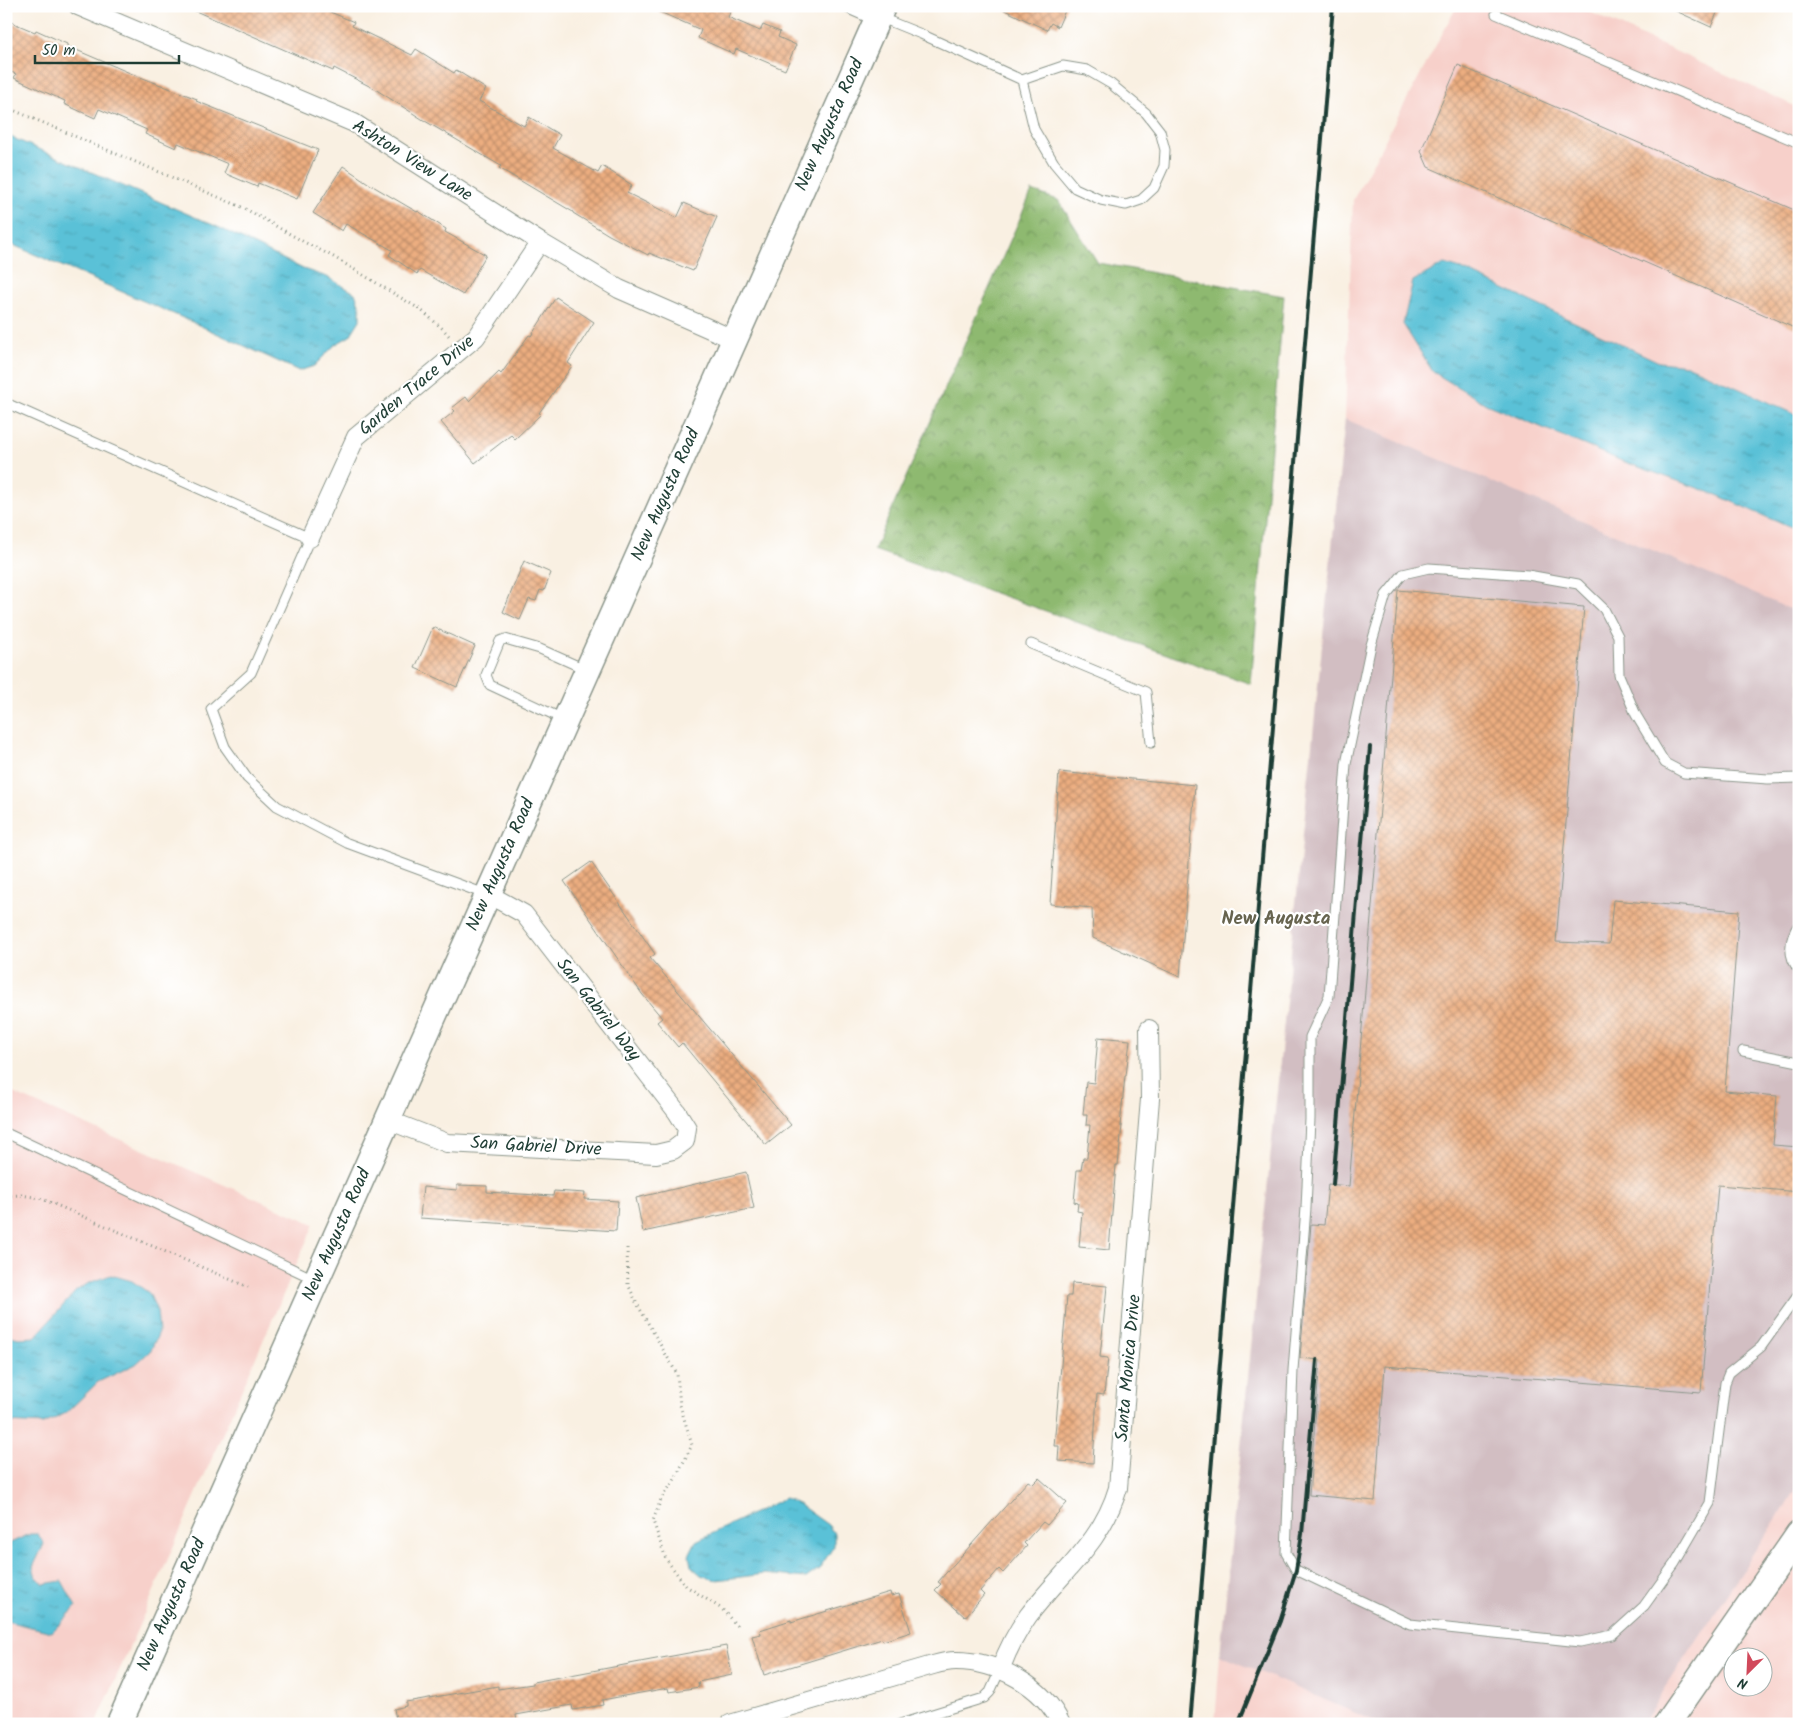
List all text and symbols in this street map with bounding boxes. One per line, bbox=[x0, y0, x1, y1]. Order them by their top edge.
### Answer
scale bar bbox=[35, 32, 179, 64]
text: 50 m bbox=[42, 39, 76, 63]
street label: New Augusta Road bbox=[788, 53, 873, 196]
street label: Ashton View Lane bbox=[346, 112, 478, 210]
street label: Garden Trace Drive bbox=[352, 329, 482, 443]
street label: New Augusta Road bbox=[624, 423, 709, 566]
street label: New Augusta Road bbox=[459, 793, 544, 936]
district label: New Augusta bbox=[1222, 904, 1331, 934]
street label: San Gabriel Way bbox=[548, 952, 648, 1068]
street label: San Gabriel Drive bbox=[470, 1129, 602, 1165]
street label: New Augusta Road bbox=[295, 1163, 380, 1306]
street label: Santa Monica Drive bbox=[1108, 1293, 1150, 1443]
street label: New Augusta Road bbox=[130, 1533, 215, 1676]
north arrow bbox=[1722, 1648, 1772, 1698]
text: N bbox=[1734, 1671, 1752, 1695]

